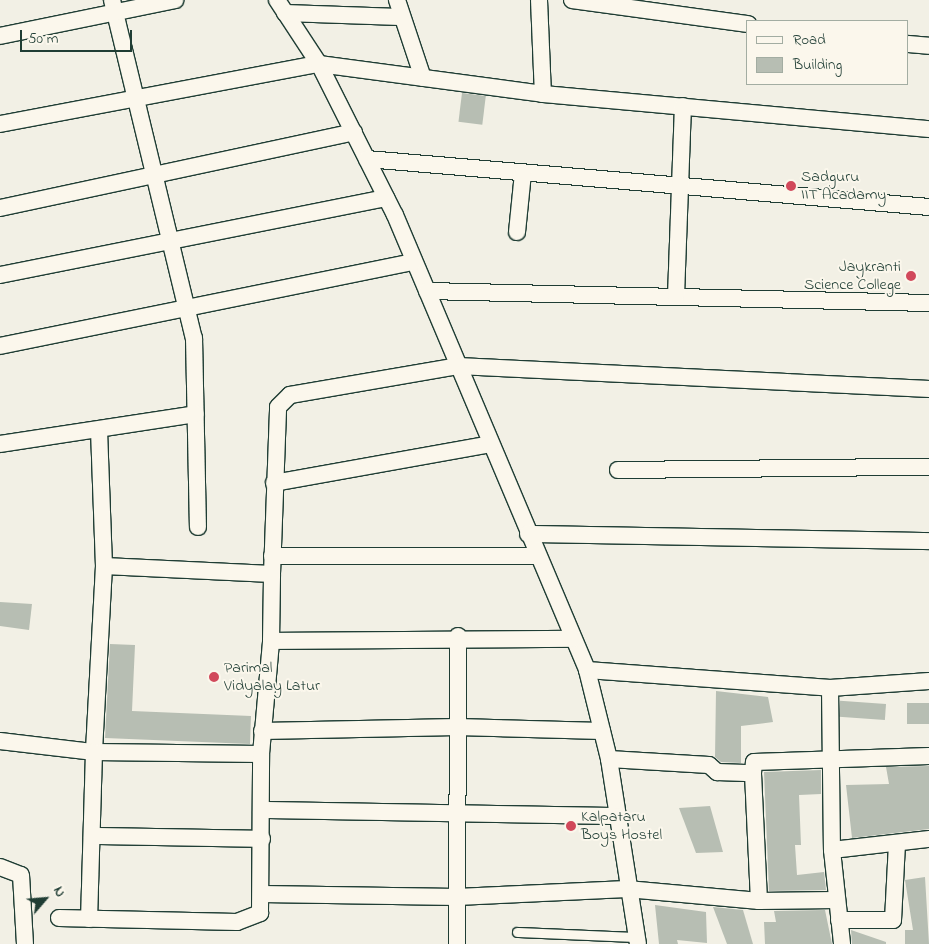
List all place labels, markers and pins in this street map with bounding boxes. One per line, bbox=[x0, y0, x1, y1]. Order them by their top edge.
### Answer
place label: Sadguru IIT Acadamy bbox=[801, 167, 886, 205]
marker: Sadguru IIT Acadamy bbox=[785, 180, 797, 192]
place label: Jaykranti Science College bbox=[804, 257, 901, 295]
marker: Jaykranti Science College bbox=[905, 270, 917, 282]
place label: Parimal Vidyalay Latur bbox=[224, 658, 320, 696]
marker: Parimal Vidyalay Latur bbox=[208, 671, 220, 683]
place label: Kalpataru Boys Hostel bbox=[581, 807, 662, 845]
marker: Kalpataru Boys Hostel bbox=[565, 820, 577, 832]

